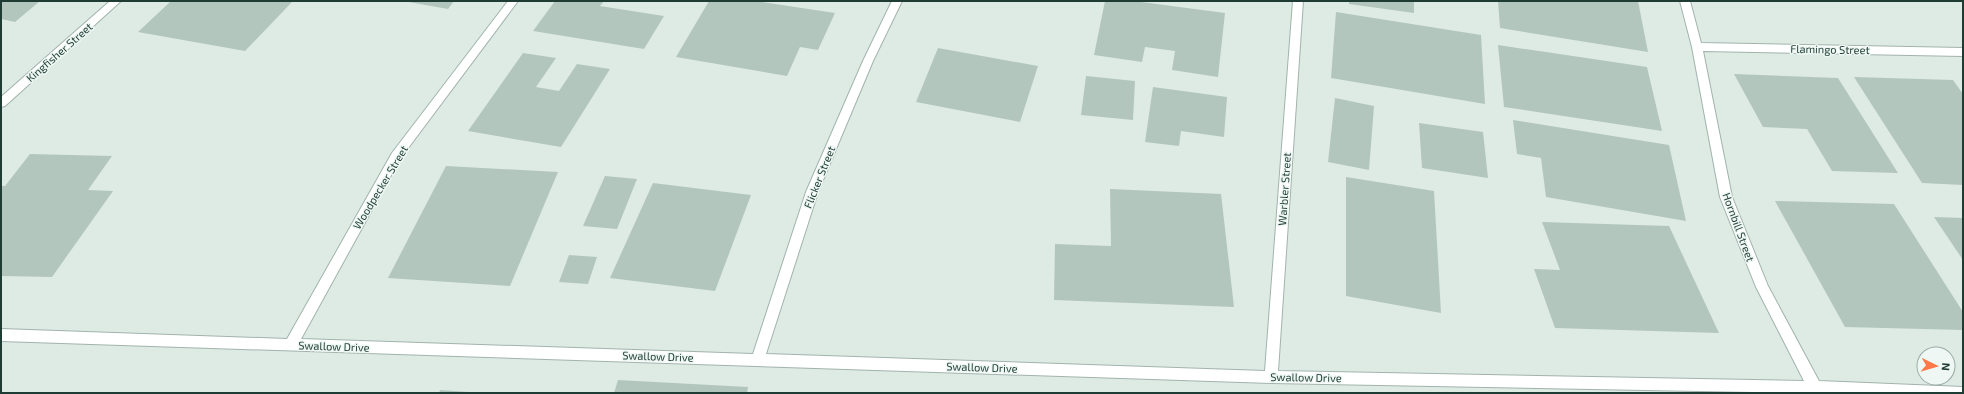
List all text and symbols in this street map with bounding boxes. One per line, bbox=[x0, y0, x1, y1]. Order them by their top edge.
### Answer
street label: Kingfisher Street bbox=[23, 20, 95, 84]
street label: Flamingo Street bbox=[1790, 42, 1870, 56]
street label: Woodpecker Street bbox=[350, 143, 410, 231]
street label: Flicker Street bbox=[801, 144, 837, 210]
street label: Warbler Street bbox=[1275, 152, 1293, 226]
street label: Hornbill Street bbox=[1720, 191, 1758, 263]
street label: Swallow Drive bbox=[298, 338, 370, 354]
north arrow bbox=[1916, 346, 1956, 386]
street label: Swallow Drive bbox=[622, 348, 694, 364]
street label: Swallow Drive bbox=[946, 359, 1018, 375]
text: N bbox=[1940, 362, 1953, 371]
street label: Swallow Drive bbox=[1270, 370, 1342, 384]

